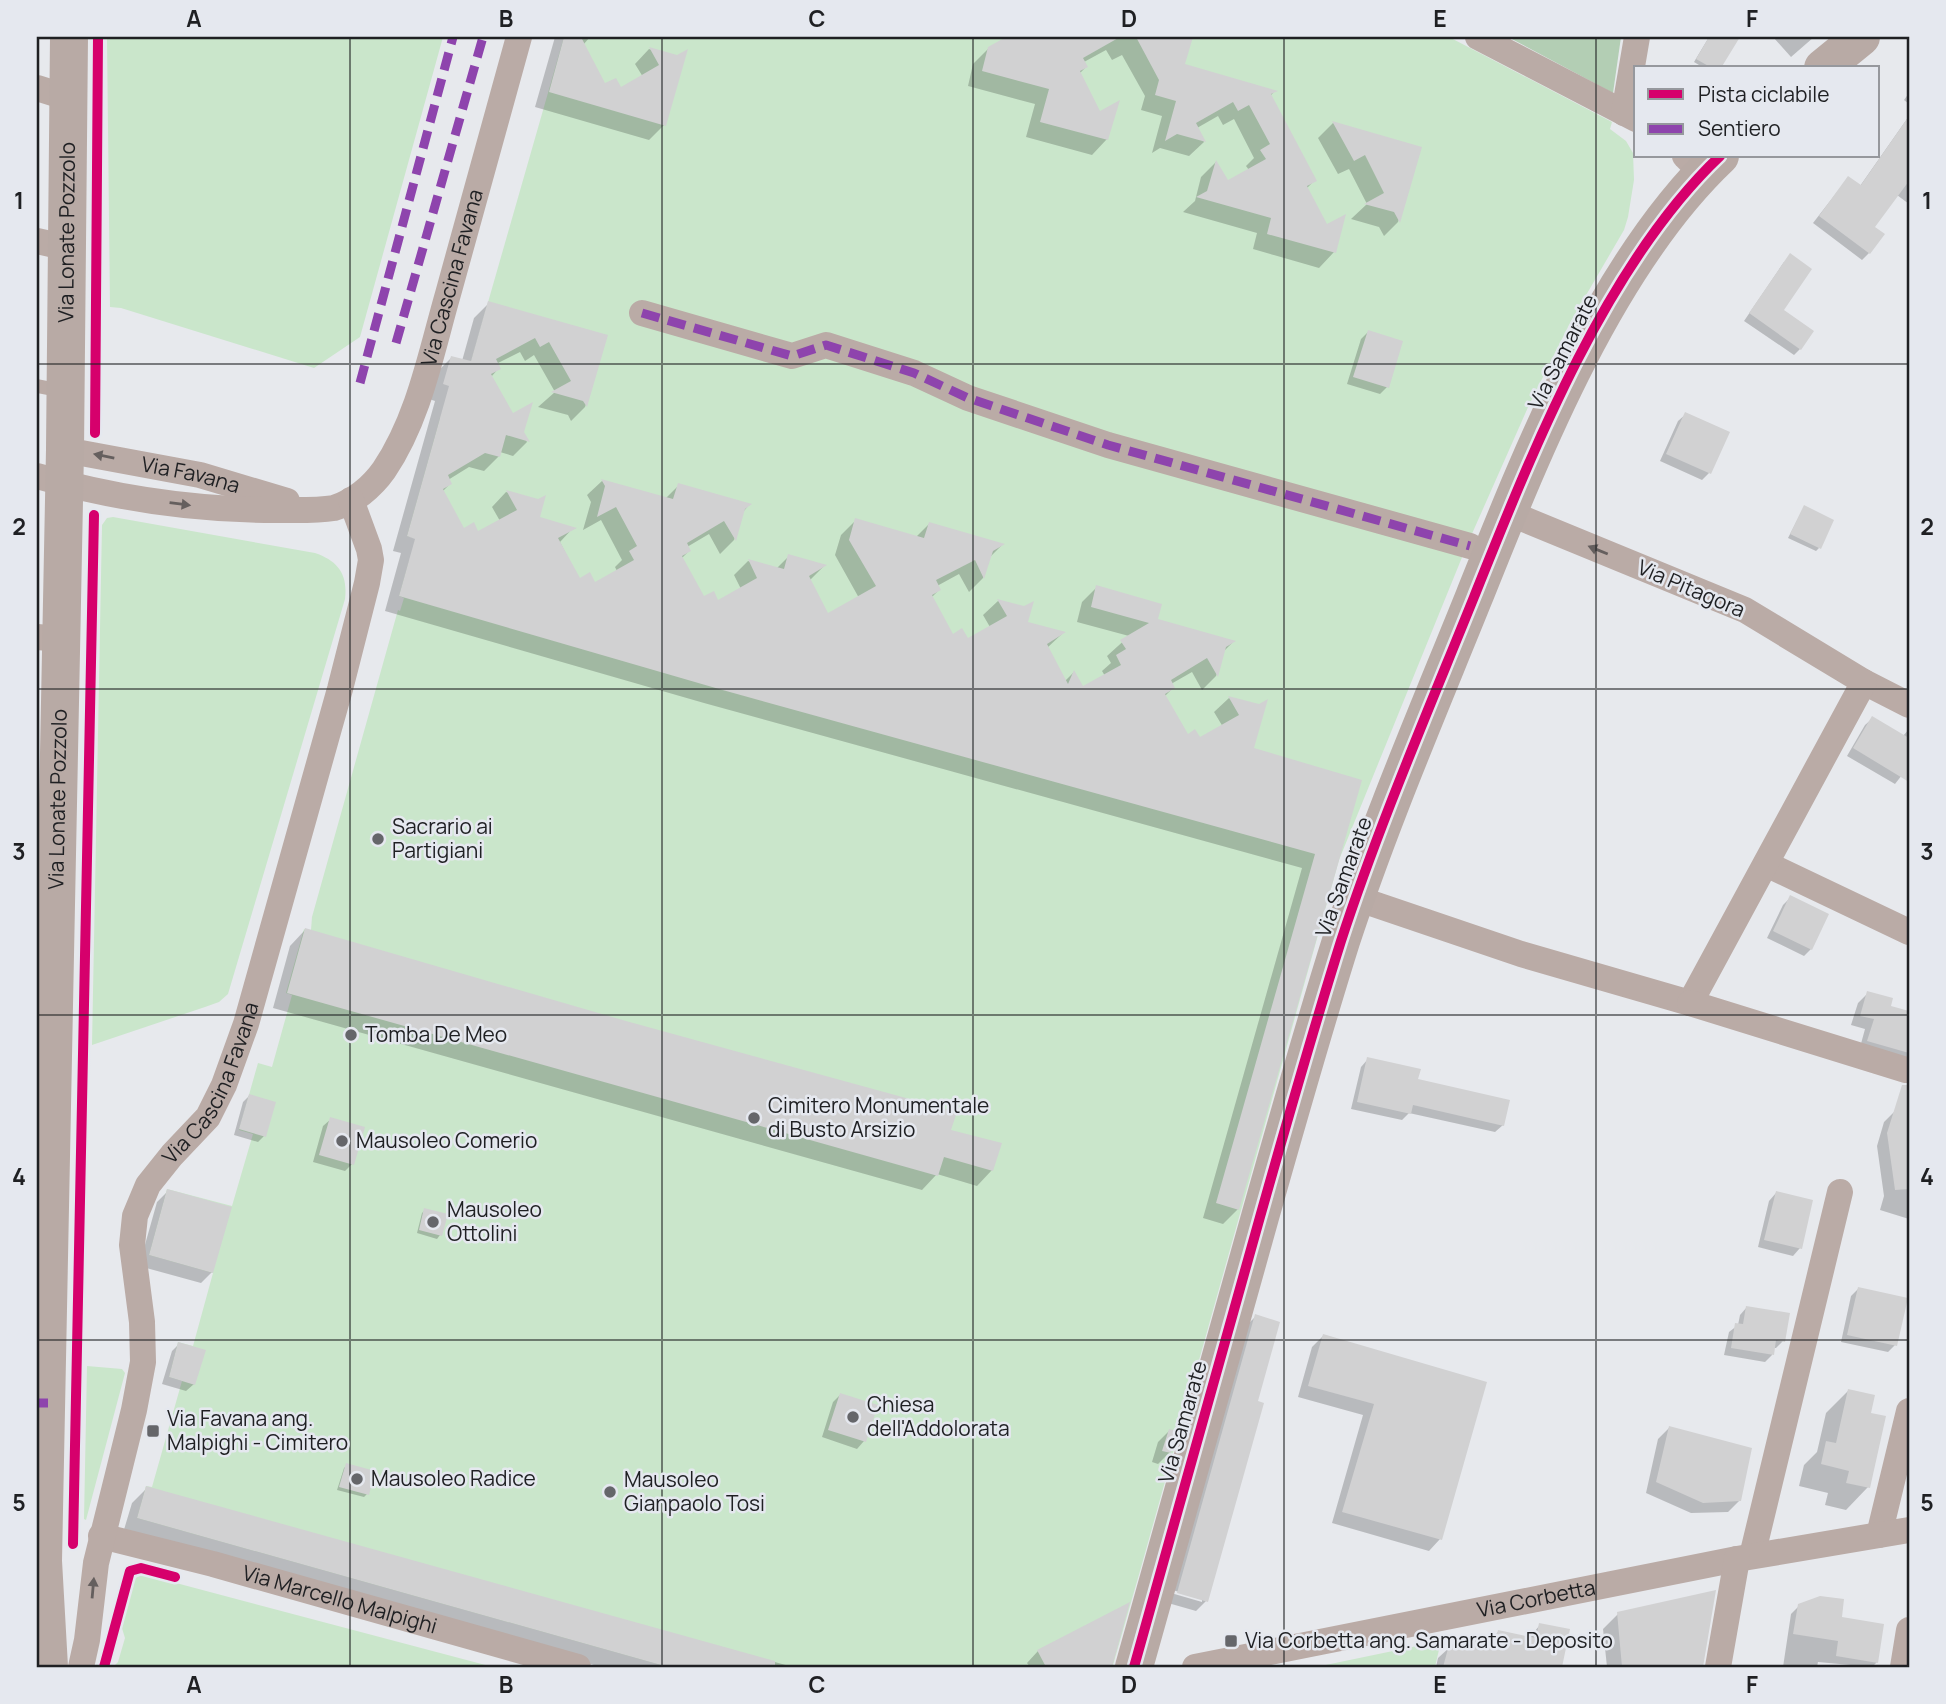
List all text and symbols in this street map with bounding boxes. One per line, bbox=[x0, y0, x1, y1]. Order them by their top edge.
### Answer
text: A bbox=[186, 2, 202, 34]
text: B bbox=[499, 2, 513, 34]
text: C bbox=[809, 2, 826, 34]
text: D bbox=[1121, 2, 1137, 34]
text: E bbox=[1433, 2, 1447, 34]
text: F bbox=[1746, 2, 1758, 34]
legend bbox=[1634, 66, 1880, 158]
text: Pista ciclabile bbox=[1698, 80, 1830, 108]
text: Sentiero bbox=[1698, 114, 1781, 142]
street label: Via Lonate Pozzolo bbox=[51, 142, 81, 323]
text: 1 bbox=[14, 184, 24, 216]
text: 1 bbox=[1922, 184, 1932, 216]
street label: Via Cascina Favana bbox=[414, 186, 489, 369]
street label: Via Samarate bbox=[1521, 289, 1603, 414]
street label: Via Favana bbox=[139, 449, 243, 499]
one-way arrow bbox=[93, 450, 115, 461]
one-way arrow bbox=[169, 499, 191, 510]
text: 2 bbox=[12, 510, 26, 542]
text: 2 bbox=[1920, 510, 1934, 542]
one-way arrow bbox=[1587, 545, 1608, 556]
street label: Via Pitagora bbox=[1633, 553, 1749, 623]
street label: Via Lonate Pozzolo bbox=[41, 709, 73, 890]
place label: Sacrario ai Partigiani bbox=[392, 812, 493, 864]
street label: Via Samarate bbox=[1308, 813, 1378, 941]
marker: Sacrario ai Partigiani bbox=[370, 831, 386, 847]
text: 3 bbox=[12, 835, 26, 867]
text: 3 bbox=[1920, 835, 1934, 867]
street label: Via Cascina Favana bbox=[155, 999, 264, 1169]
place label: Tomba De Meo bbox=[365, 1020, 507, 1048]
marker: Tomba De Meo bbox=[343, 1027, 359, 1043]
place label: Cimitero Monumentale di Busto Arsizio bbox=[768, 1091, 989, 1143]
marker: Cimitero Monumentale di Busto Arsizio bbox=[746, 1110, 762, 1126]
place label: Mausoleo Comerio bbox=[356, 1126, 537, 1154]
marker: Mausoleo Comerio bbox=[334, 1133, 350, 1149]
text: 4 bbox=[12, 1160, 26, 1192]
text: 4 bbox=[1920, 1160, 1934, 1192]
place label: Mausoleo Ottolini bbox=[447, 1195, 542, 1247]
marker: Mausoleo Ottolini bbox=[425, 1214, 441, 1230]
street label: Via Samarate bbox=[1151, 1357, 1213, 1486]
place label: Chiesa dell'Addolorata bbox=[867, 1390, 1010, 1442]
place label: Via Favana ang. Malpighi - Cimitero bbox=[167, 1404, 348, 1456]
marker: Chiesa dell'Addolorata bbox=[845, 1409, 861, 1425]
marker: Via Favana ang. Malpighi - Cimitero bbox=[145, 1423, 161, 1439]
place label: Mausoleo Radice bbox=[371, 1464, 536, 1492]
place label: Mausoleo Gianpaolo Tosi bbox=[624, 1465, 765, 1517]
marker: Mausoleo Radice bbox=[349, 1471, 365, 1487]
marker: Mausoleo Gianpaolo Tosi bbox=[602, 1484, 618, 1500]
text: 5 bbox=[12, 1486, 26, 1518]
text: 5 bbox=[1920, 1486, 1934, 1518]
street label: Via Marcello Malpighi bbox=[239, 1558, 440, 1640]
street label: Via Corbetta bbox=[1474, 1573, 1598, 1623]
one-way arrow bbox=[88, 1577, 99, 1599]
place label: Via Corbetta ang. Samarate - Deposito bbox=[1245, 1626, 1613, 1654]
marker: Via Corbetta ang. Samarate - Deposito bbox=[1223, 1633, 1239, 1649]
text: A bbox=[186, 1668, 202, 1700]
text: B bbox=[499, 1668, 513, 1700]
text: C bbox=[809, 1668, 826, 1700]
text: D bbox=[1121, 1668, 1137, 1700]
text: E bbox=[1433, 1668, 1447, 1700]
text: F bbox=[1746, 1668, 1758, 1700]

